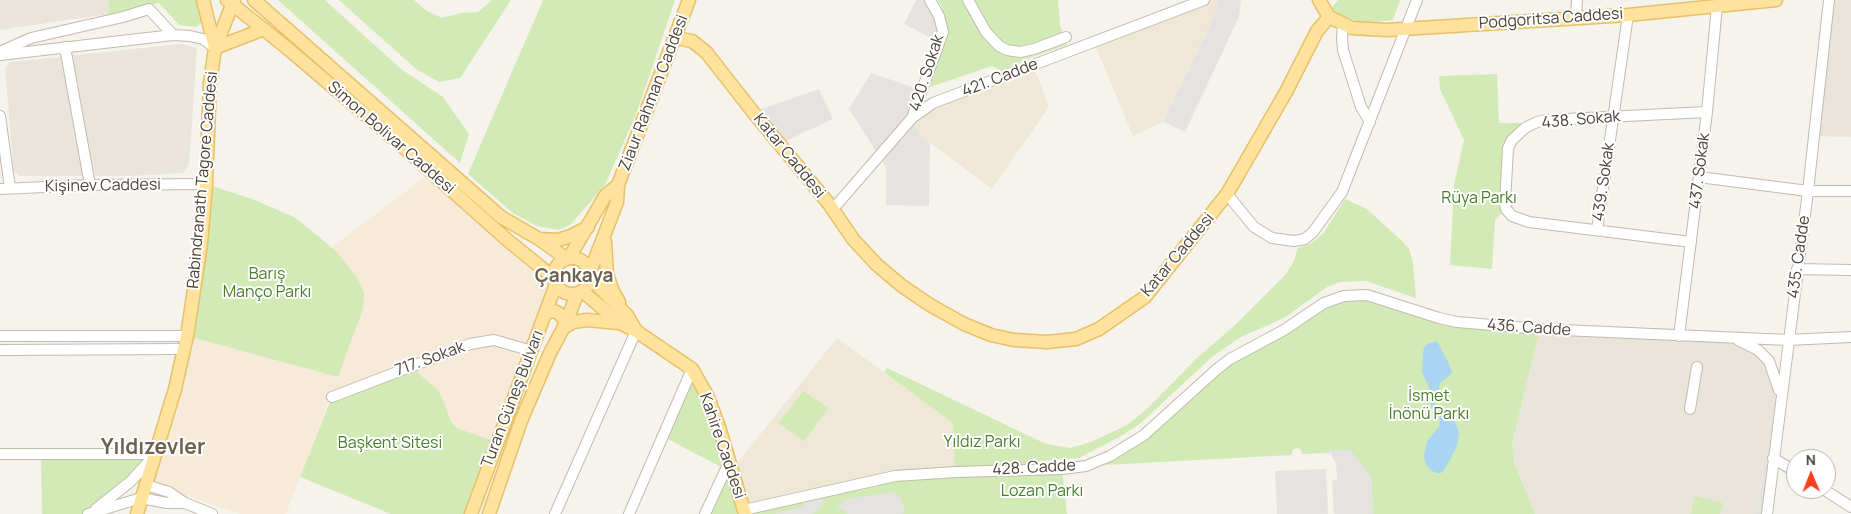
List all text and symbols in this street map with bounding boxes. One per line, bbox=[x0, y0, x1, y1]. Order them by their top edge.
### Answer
street label: Podgoritsa Caddesi bbox=[1478, 4, 1624, 34]
street label: Ziaur Rahman Caddesi bbox=[615, 12, 693, 174]
street label: 420. Sokak bbox=[906, 32, 948, 114]
street label: 421. Cadde bbox=[959, 55, 1041, 101]
street label: Rabindranath Tagore Caddesi bbox=[184, 71, 222, 289]
street label: Simon Bolivar Caddesi bbox=[323, 78, 459, 198]
street label: 438. Sokak bbox=[1541, 107, 1621, 133]
street label: Katar Caddesi bbox=[749, 110, 829, 202]
street label: 437. Sokak bbox=[1686, 132, 1714, 210]
street label: 439. Sokak bbox=[1589, 141, 1619, 223]
street label: Kişinev Caddesi bbox=[45, 175, 161, 197]
park label: Rüya Parkı bbox=[1441, 189, 1517, 209]
street label: Katar Caddesi bbox=[1137, 209, 1219, 301]
street label: 435. Cadde bbox=[1784, 214, 1814, 300]
park label: Barış Manço Parkı bbox=[223, 265, 311, 303]
district label: Çankaya bbox=[535, 266, 613, 288]
street label: 436. Cadde bbox=[1486, 315, 1572, 341]
street label: Turan Güneş Bulvarı bbox=[478, 328, 548, 470]
street label: 717. Sokak bbox=[393, 338, 467, 380]
park label: İsmet İnönü Parkı bbox=[1389, 387, 1469, 425]
street label: Kahire Caddesi bbox=[695, 391, 749, 501]
park label: Yıldız Parkı bbox=[944, 433, 1020, 453]
park label: Başkent Sitesi bbox=[338, 434, 442, 454]
district label: Yıldızevler bbox=[101, 435, 205, 461]
north arrow bbox=[1786, 449, 1836, 499]
text: N bbox=[1806, 450, 1816, 469]
street label: 428. Cadde bbox=[992, 456, 1076, 480]
park label: Lozan Parkı bbox=[1001, 482, 1083, 502]

